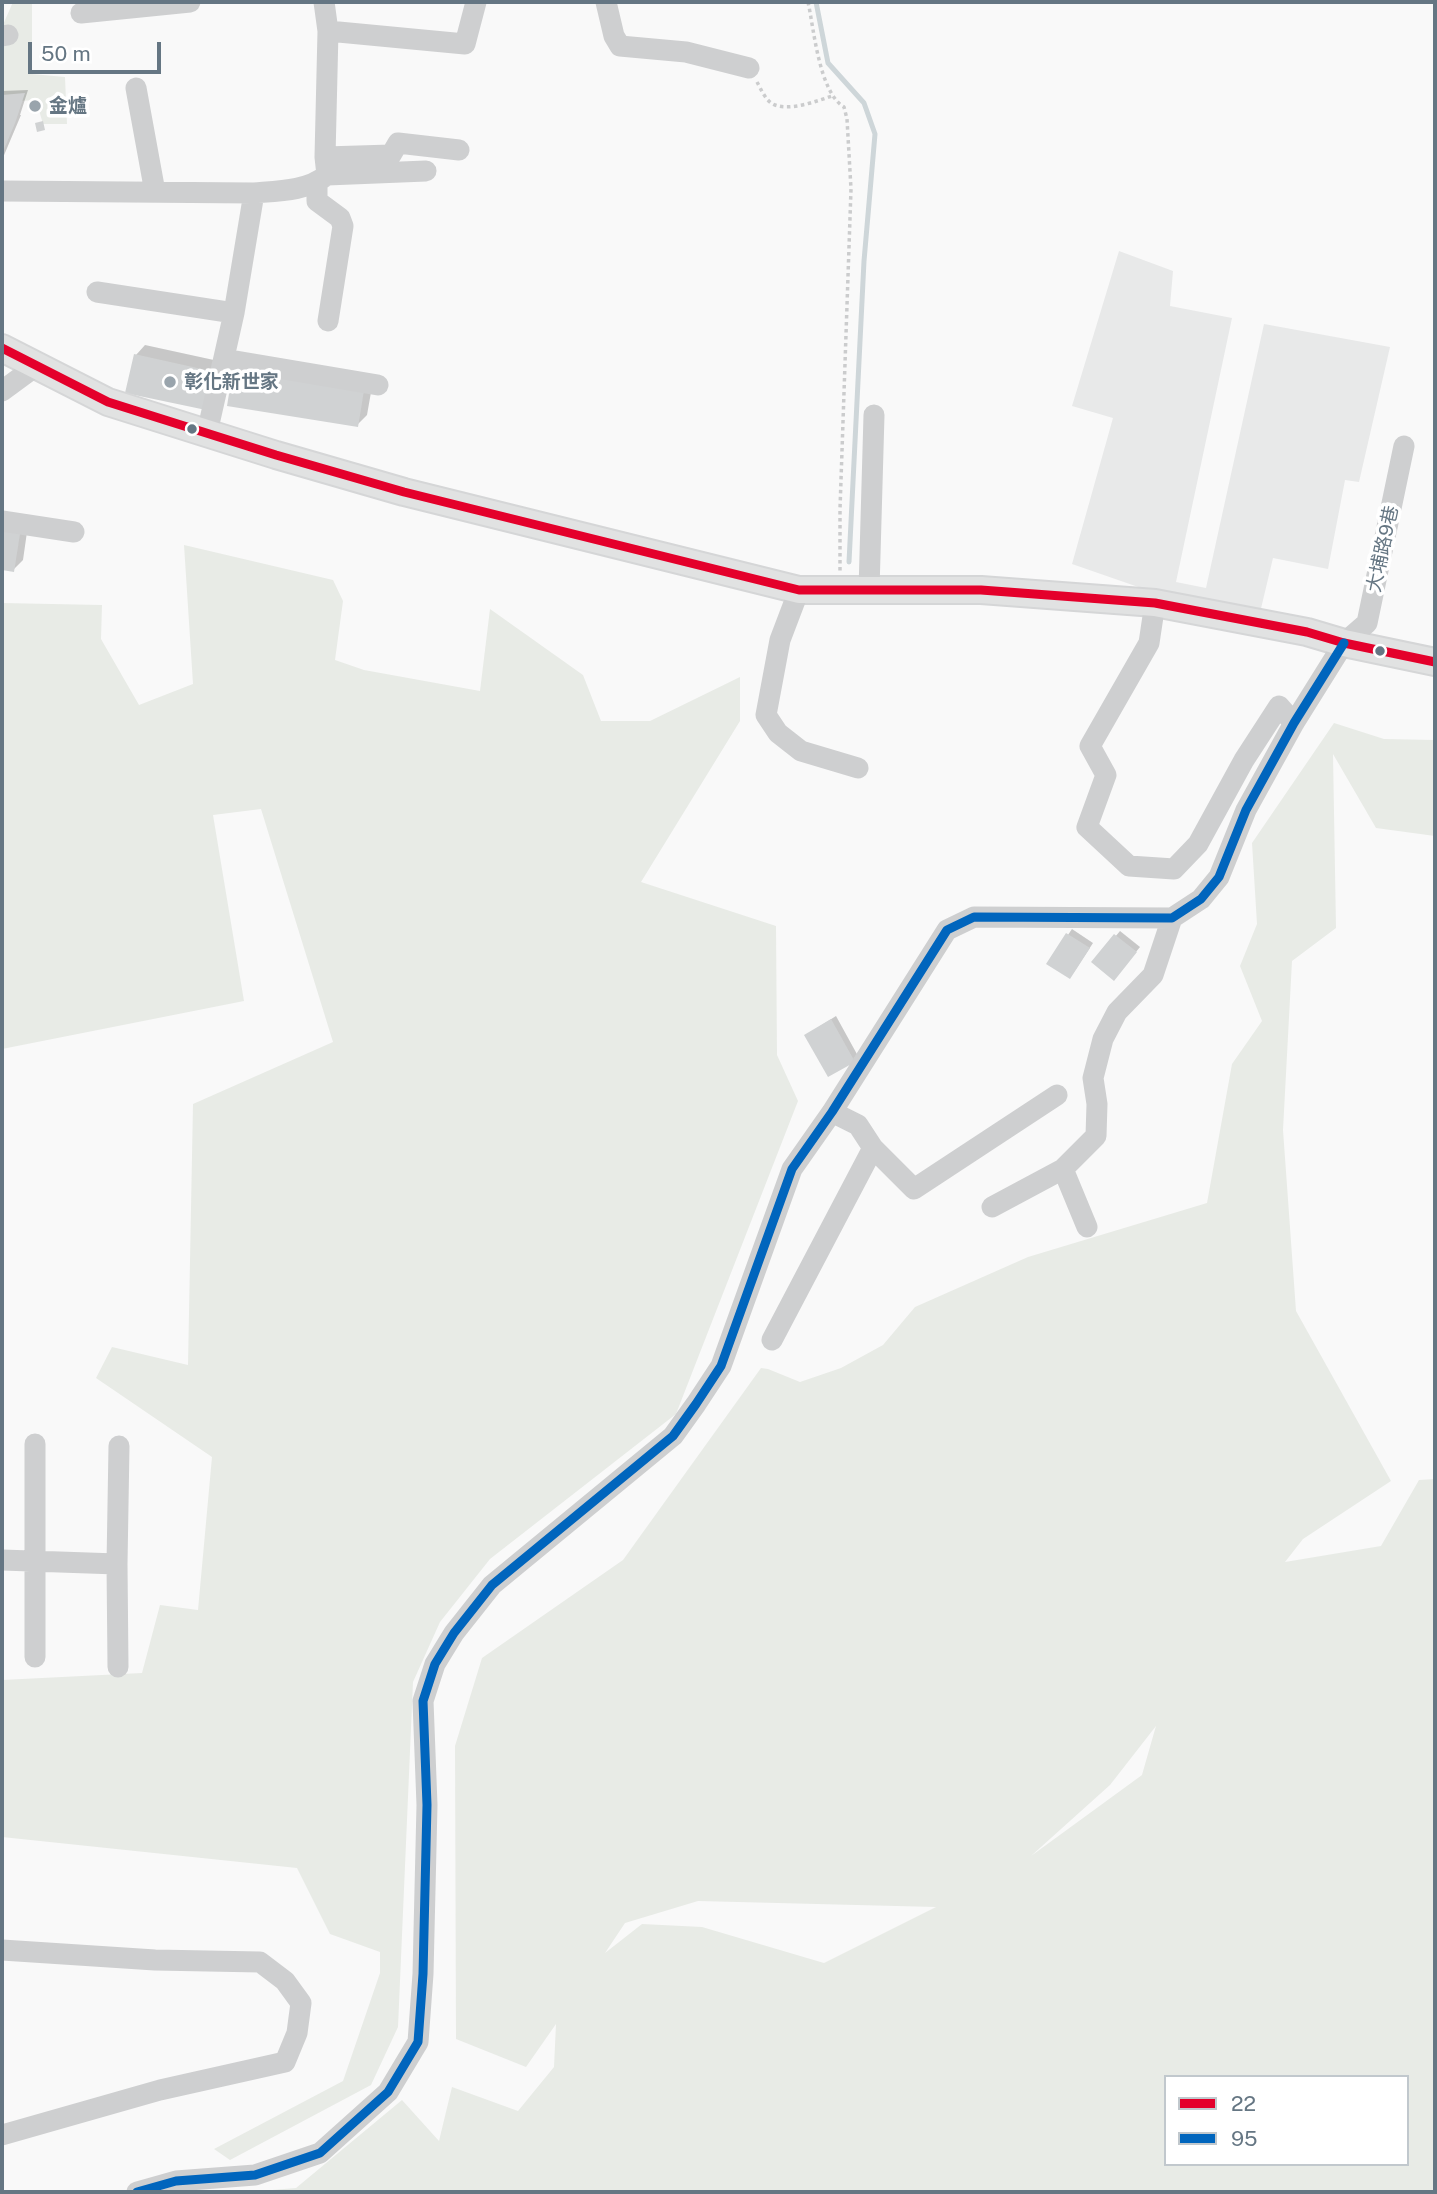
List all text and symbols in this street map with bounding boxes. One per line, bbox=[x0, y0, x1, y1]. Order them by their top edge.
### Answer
scale bar bbox=[32, 28, 164, 72]
text: 50 m bbox=[41, 41, 91, 66]
place label: 金爐 bbox=[49, 95, 87, 117]
marker: 金爐 bbox=[27, 98, 43, 114]
place label: 彰化新世家 bbox=[184, 371, 279, 393]
marker: 彰化新世家 bbox=[162, 374, 178, 390]
unlabelled marker bbox=[185, 422, 199, 436]
street label: 大埔路9巷 bbox=[1363, 504, 1403, 594]
unlabelled marker bbox=[1373, 644, 1387, 658]
legend bbox=[1164, 2075, 1409, 2166]
text: 22 bbox=[1231, 2091, 1256, 2116]
text: 95 bbox=[1231, 2126, 1258, 2151]

